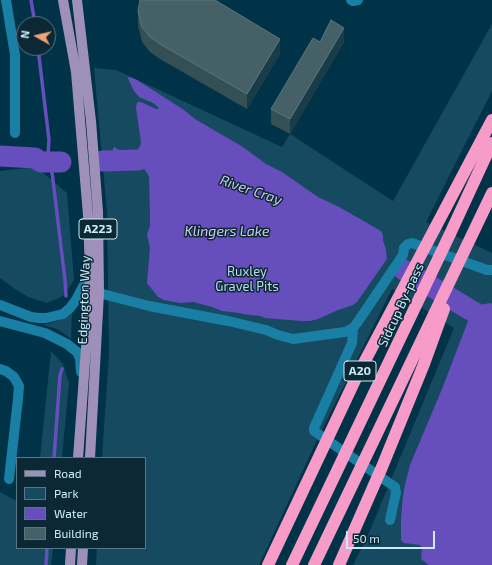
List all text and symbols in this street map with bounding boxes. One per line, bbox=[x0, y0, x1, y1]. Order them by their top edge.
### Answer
north arrow bbox=[16, 16, 56, 56]
text: N bbox=[18, 30, 32, 39]
water label: River Cray bbox=[218, 172, 284, 208]
road number: A223 bbox=[79, 219, 117, 239]
water label: Klingers Lake bbox=[184, 223, 270, 239]
street label: Edgington Way bbox=[75, 255, 93, 345]
street label: Sidcup By-pass bbox=[375, 261, 427, 349]
park label: Ruxley Gravel Pits bbox=[215, 264, 279, 295]
road number: A20 bbox=[344, 361, 376, 381]
legend bbox=[16, 457, 146, 549]
text: Road bbox=[54, 466, 82, 480]
text: Park bbox=[54, 486, 79, 500]
text: Water bbox=[54, 506, 88, 520]
scale bar bbox=[348, 523, 437, 549]
text: Building bbox=[54, 526, 98, 540]
text: 50 m bbox=[353, 531, 380, 545]

